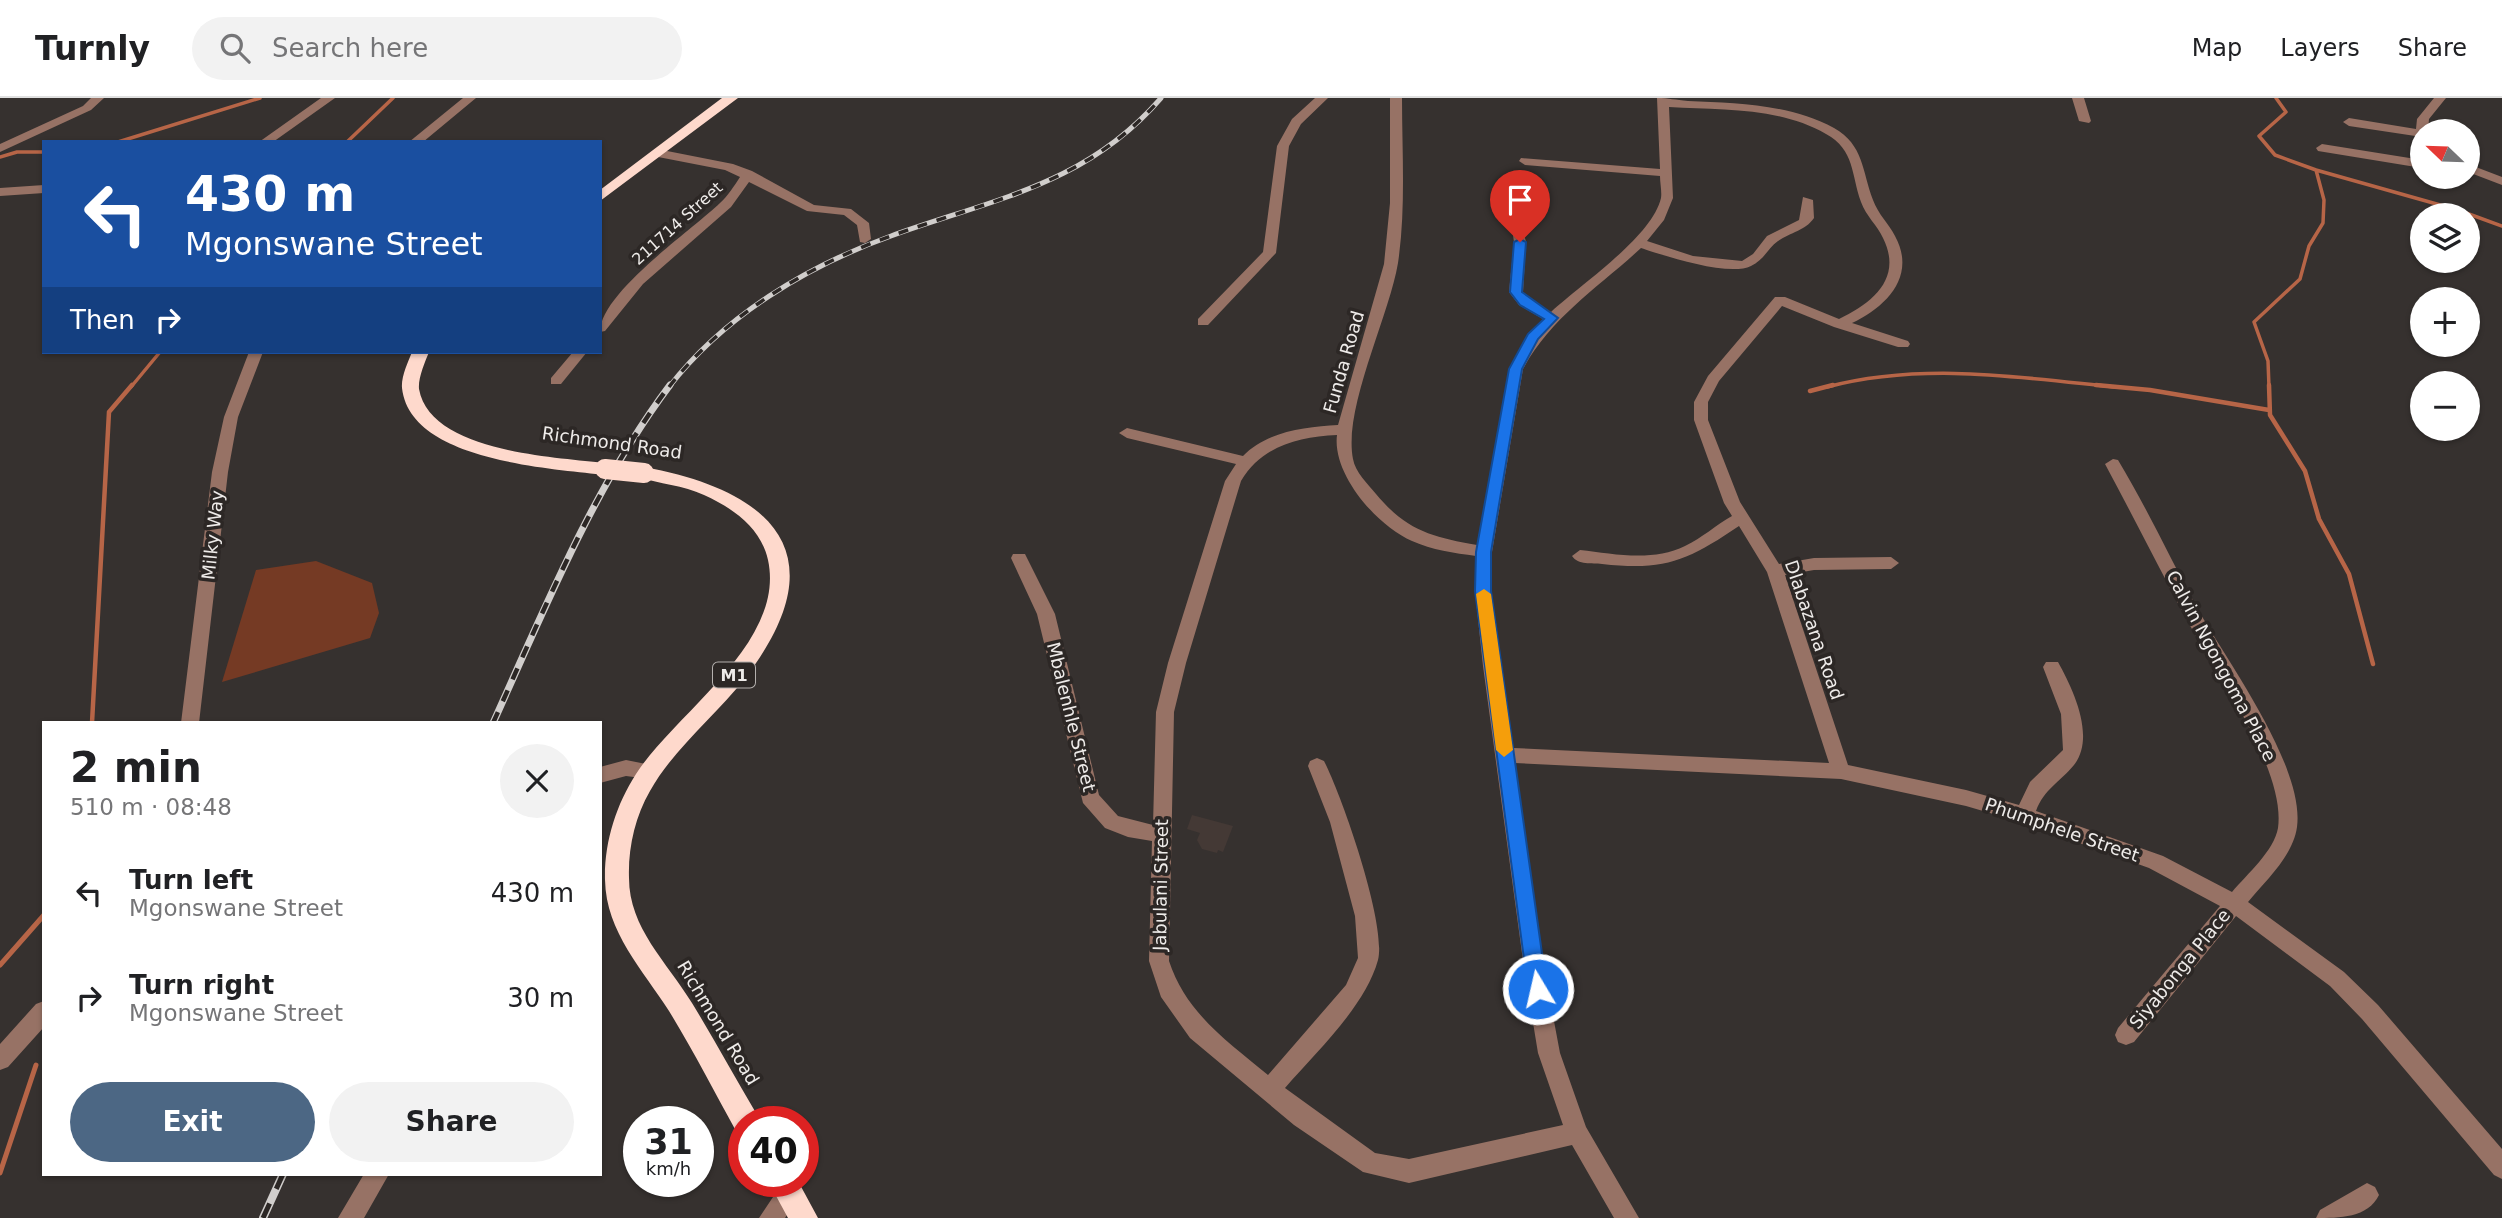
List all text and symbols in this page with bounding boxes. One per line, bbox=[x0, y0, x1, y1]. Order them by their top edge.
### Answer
search box bbox=[192, 17, 682, 80]
text: Turnly bbox=[35, 29, 150, 68]
icon: search bbox=[216, 29, 254, 67]
text: Search here bbox=[272, 33, 428, 63]
text: Map bbox=[2192, 34, 2242, 62]
text: Layers bbox=[2280, 34, 2360, 62]
text: Share bbox=[2398, 34, 2467, 62]
north arrow bbox=[2410, 119, 2480, 189]
map controls bbox=[2410, 119, 2480, 441]
text: 430 m bbox=[185, 166, 355, 223]
icon: left bbox=[70, 168, 161, 259]
pin bbox=[1490, 170, 1550, 242]
street label: 211714 Street bbox=[628, 178, 726, 269]
icon: arrive bbox=[1501, 181, 1539, 219]
button: layers bbox=[2410, 203, 2480, 273]
text: Mgonswane Street bbox=[185, 225, 483, 263]
button: + bbox=[2410, 287, 2480, 357]
icon: right bbox=[149, 301, 187, 339]
text: Then bbox=[70, 305, 135, 335]
street label: Funda Road bbox=[1319, 308, 1368, 415]
button: − bbox=[2410, 371, 2480, 441]
street label: Richmond Road bbox=[541, 422, 683, 463]
street label: Milky Way bbox=[197, 489, 228, 581]
street label: Dlabazana Road bbox=[1781, 557, 1848, 702]
street label: Calvin Ngongoma Place bbox=[2162, 567, 2281, 765]
street label: Mbalenhle Street bbox=[1043, 640, 1100, 794]
road number: M1 bbox=[713, 662, 755, 688]
text: 2 min bbox=[70, 743, 202, 792]
button: close bbox=[500, 744, 574, 818]
street label: Phumphele Street bbox=[1982, 793, 2142, 866]
text: 510 m · 08:48 bbox=[70, 794, 232, 820]
street label: Jabulani Street bbox=[1149, 819, 1172, 952]
text: Turn left bbox=[129, 865, 253, 895]
icon: left bbox=[70, 874, 108, 912]
text: 430 m bbox=[491, 878, 574, 908]
text: Mgonswane Street bbox=[129, 895, 343, 921]
street label: Siyabonga Place bbox=[2125, 905, 2234, 1033]
position arrow bbox=[1501, 952, 1575, 1026]
street label: Richmond Road bbox=[673, 957, 764, 1089]
text: Turn right bbox=[129, 970, 274, 1000]
icon: right bbox=[70, 979, 108, 1017]
text: 30 m bbox=[507, 983, 574, 1013]
text: Mgonswane Street bbox=[129, 1000, 343, 1026]
button: Exit bbox=[70, 1082, 315, 1162]
button: Share bbox=[329, 1082, 574, 1162]
speed limit sign: 40 bbox=[728, 1106, 819, 1197]
text: 31 bbox=[644, 1122, 693, 1162]
text: km/h bbox=[646, 1158, 691, 1179]

